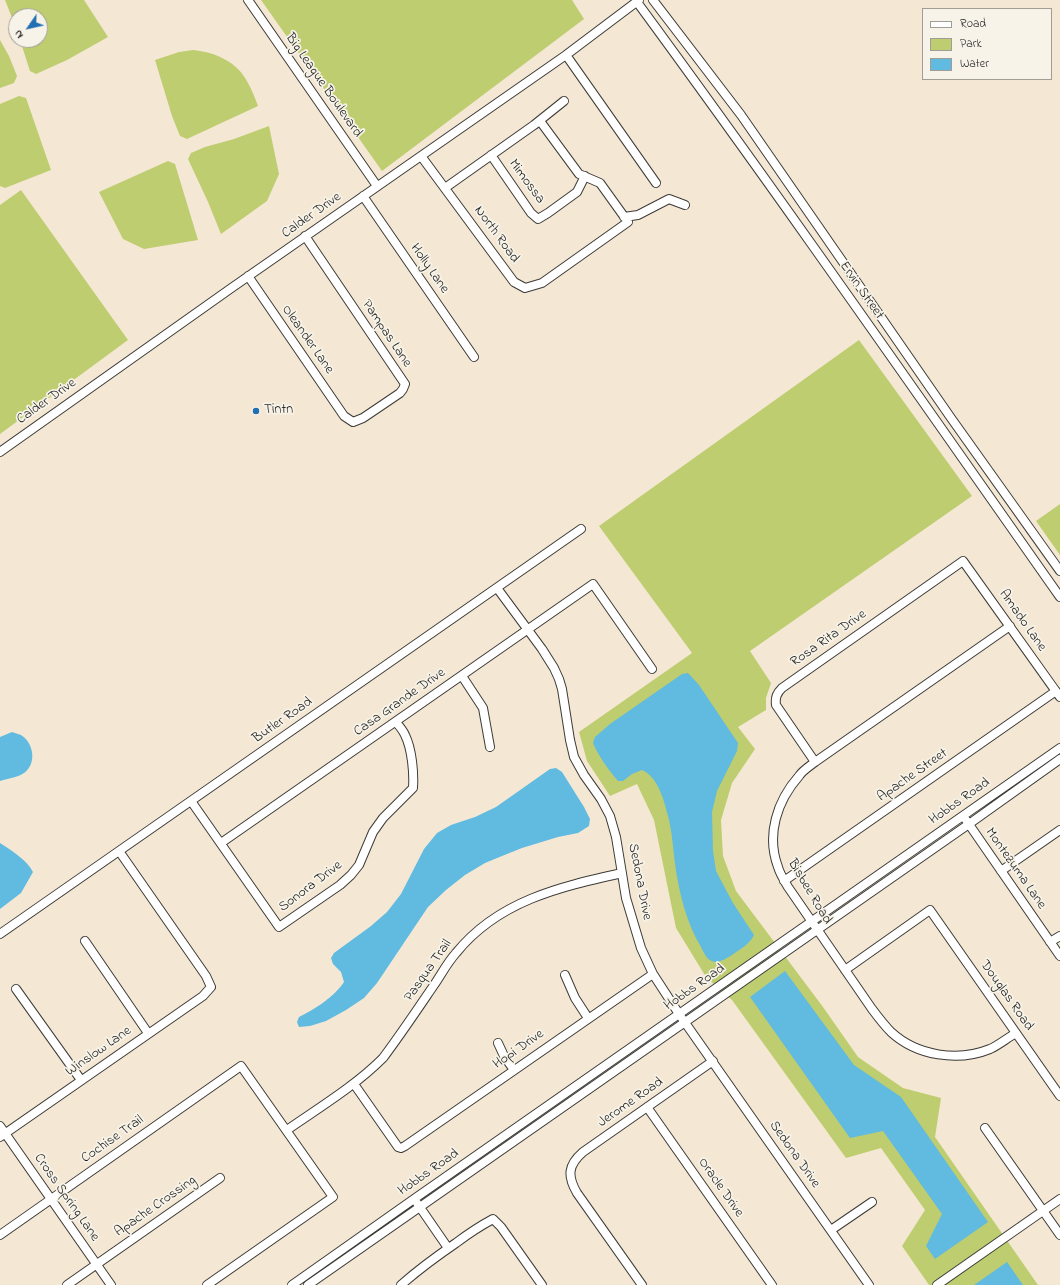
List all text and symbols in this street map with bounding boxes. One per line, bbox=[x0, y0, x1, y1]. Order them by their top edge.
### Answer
north arrow bbox=[8, 8, 48, 48]
legend bbox=[922, 8, 1052, 80]
text: Road bbox=[960, 15, 986, 33]
text: N bbox=[10, 27, 28, 42]
street label: Big League Boulevard bbox=[281, 31, 365, 141]
text: Park bbox=[960, 35, 982, 53]
text: Water bbox=[960, 55, 989, 73]
street label: Mimossa bbox=[504, 156, 548, 208]
street label: Calder Drive bbox=[279, 189, 345, 243]
street label: North Road bbox=[470, 203, 522, 267]
street label: Holly Lane bbox=[406, 241, 452, 297]
street label: Ervin Street bbox=[835, 259, 887, 323]
street label: Pampas Lane bbox=[357, 297, 415, 371]
street label: Oleander Lane bbox=[277, 302, 337, 378]
street label: Calder Drive bbox=[14, 375, 80, 429]
place label: Tintn bbox=[264, 403, 293, 419]
marker: Tintn bbox=[251, 406, 261, 416]
street label: Amado Lane bbox=[995, 587, 1049, 655]
street label: Rosa Rita Drive bbox=[788, 607, 870, 671]
street label: Casa Grande Drive bbox=[351, 665, 449, 741]
street label: Butler Road bbox=[250, 694, 316, 748]
street label: Apache Street bbox=[875, 746, 951, 806]
street label: Hobbs Road bbox=[926, 775, 994, 829]
street label: Montezuma Lane bbox=[981, 825, 1049, 913]
street label: Sedona Drive bbox=[623, 842, 655, 922]
street label: Bisbee Road bbox=[783, 856, 835, 928]
street label: Sonora Drive bbox=[276, 858, 346, 916]
street label: Pasqua Trail bbox=[402, 937, 456, 1005]
street label: Douglas Road bbox=[976, 957, 1036, 1035]
street label: Hobbs Road bbox=[661, 961, 729, 1015]
street label: Winslow Lane bbox=[63, 1023, 135, 1081]
street label: Hopi Drive bbox=[490, 1026, 548, 1074]
street label: Jerome Road bbox=[595, 1074, 667, 1132]
street label: Cochise Trail bbox=[79, 1112, 147, 1168]
street label: Sedona Drive bbox=[765, 1118, 823, 1192]
street label: Hobbs Road bbox=[395, 1146, 463, 1200]
street label: Cross Spring Lane bbox=[30, 1151, 102, 1245]
street label: Oracle Drive bbox=[693, 1155, 747, 1221]
street label: Apache Crossing bbox=[112, 1173, 200, 1241]

